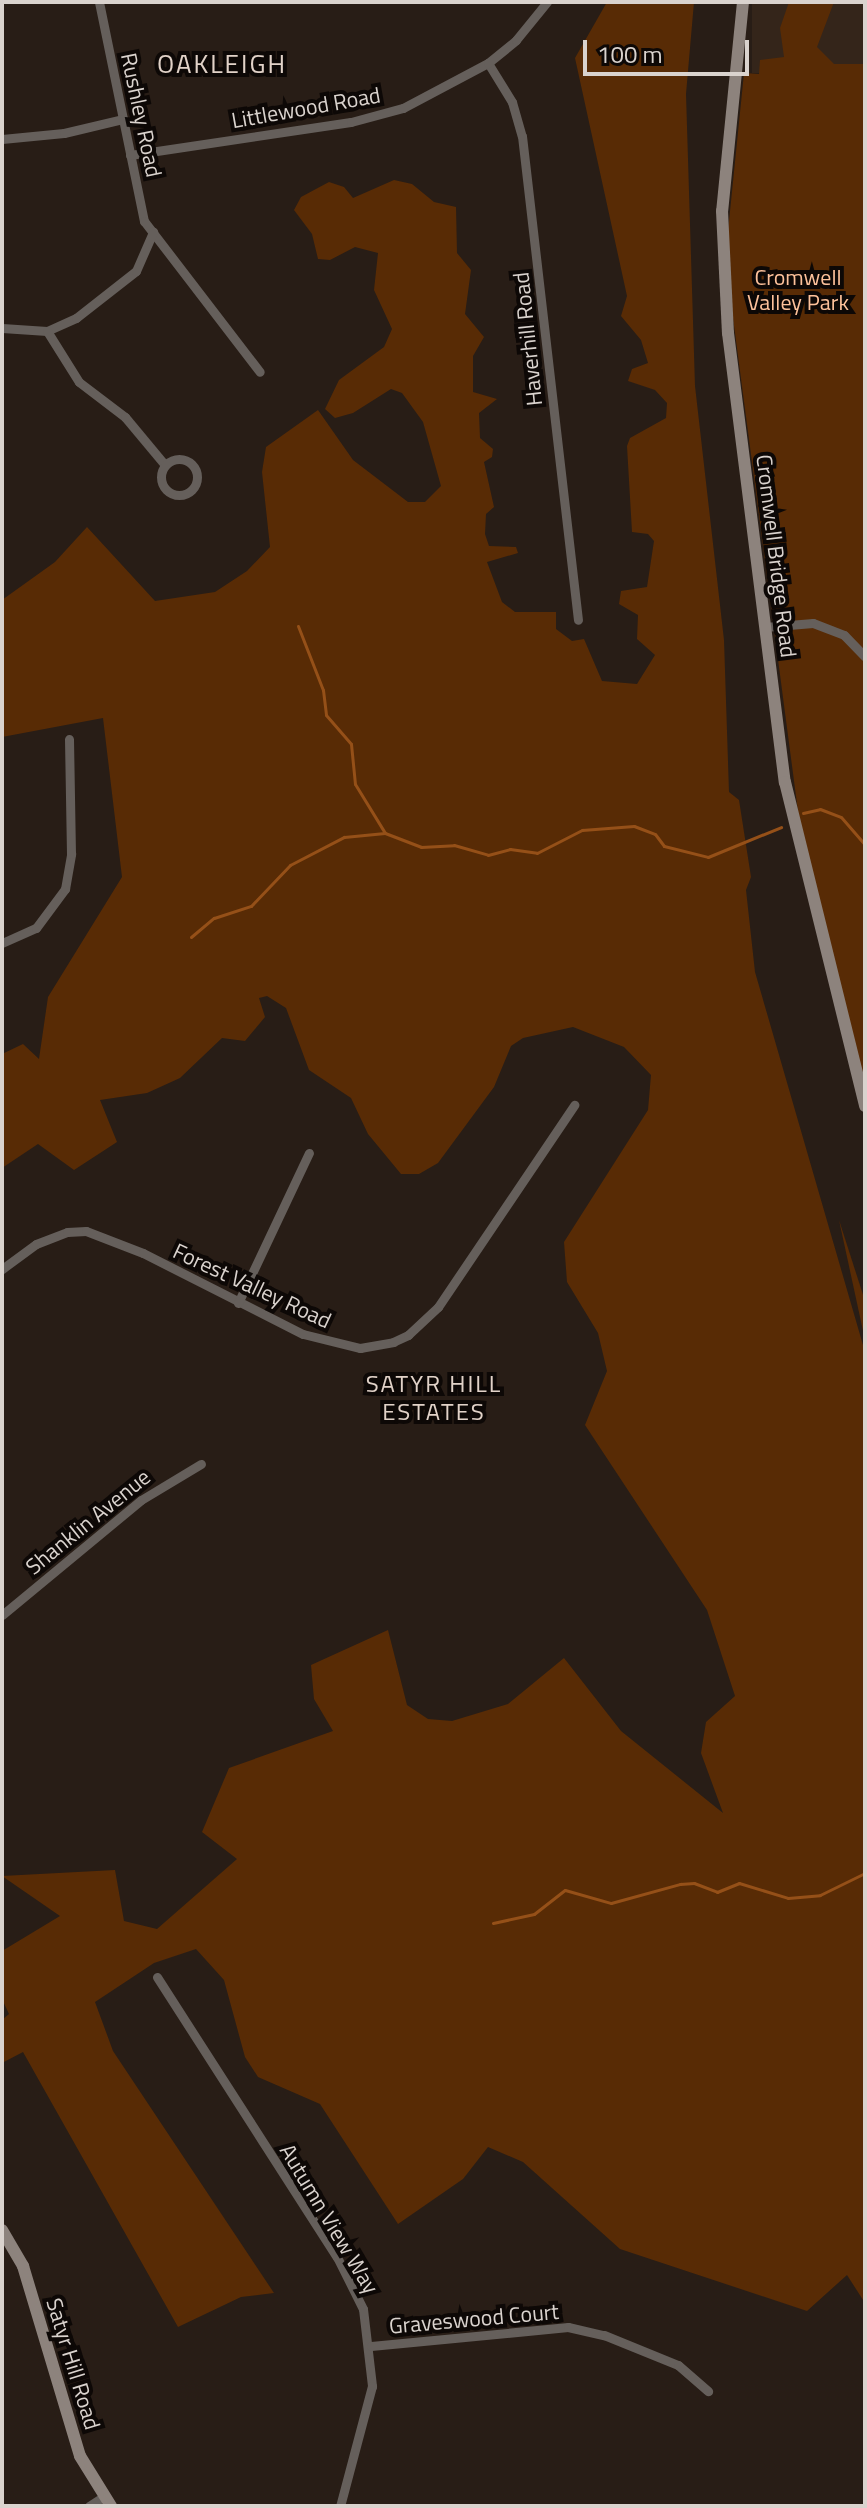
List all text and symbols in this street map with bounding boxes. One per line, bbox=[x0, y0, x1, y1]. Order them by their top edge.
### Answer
scale bar bbox=[587, 24, 753, 74]
text: 100 m bbox=[597, 36, 663, 72]
district label: OAKLEIGH bbox=[157, 48, 287, 80]
street label: Rushley Road bbox=[115, 50, 167, 180]
street label: Littlewood Road bbox=[229, 82, 383, 134]
park label: Cromwell Valley Park bbox=[747, 264, 849, 316]
street label: Haverhill Road bbox=[508, 271, 548, 407]
street label: Cromwell Bridge Road bbox=[750, 453, 802, 659]
street label: Forest Valley Road bbox=[169, 1238, 335, 1334]
district label: SATYR HILL ESTATES bbox=[366, 1370, 502, 1426]
street label: Shanklin Avenue bbox=[20, 1464, 156, 1580]
street label: Autumn View Way bbox=[274, 2139, 384, 2299]
street label: Satyr Hill Road bbox=[40, 2295, 106, 2433]
street label: Graveswood Court bbox=[388, 2298, 560, 2340]

